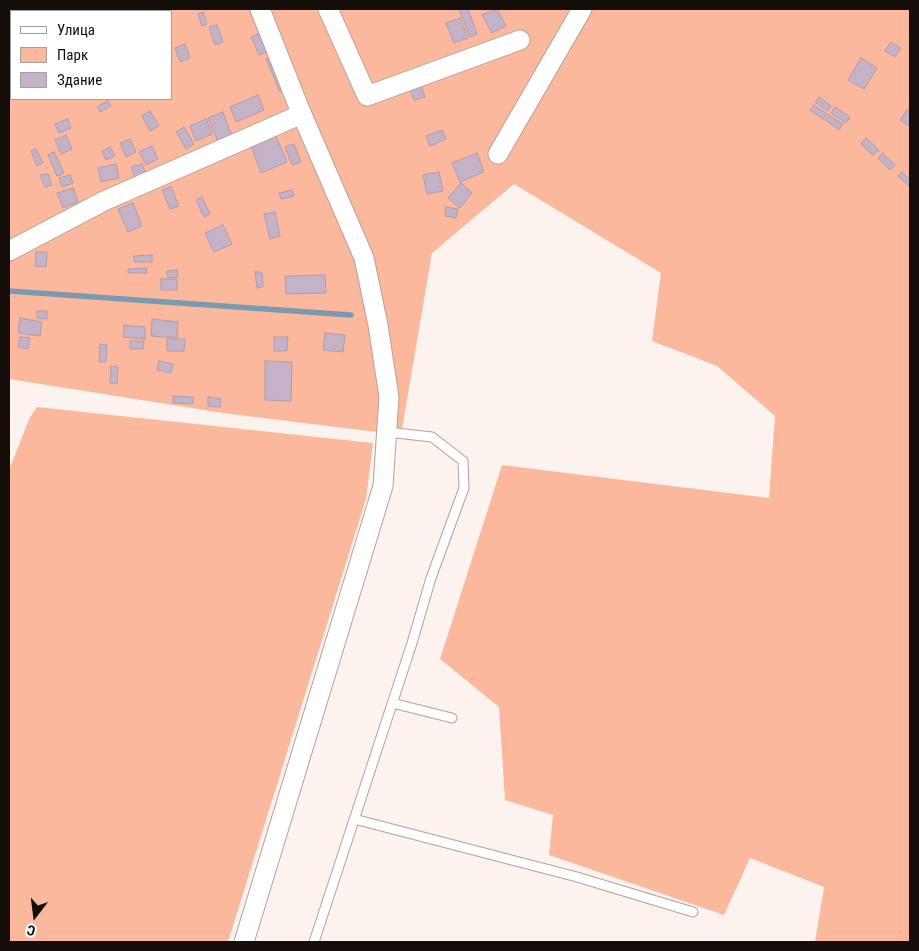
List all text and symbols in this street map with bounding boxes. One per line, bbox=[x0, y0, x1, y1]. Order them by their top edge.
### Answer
legend bbox=[10, 10, 172, 100]
text: Улица bbox=[57, 21, 95, 39]
text: Парк bbox=[57, 46, 88, 64]
text: Здание bbox=[57, 71, 102, 89]
north arrow bbox=[10, 891, 60, 941]
text: С bbox=[25, 922, 37, 939]

